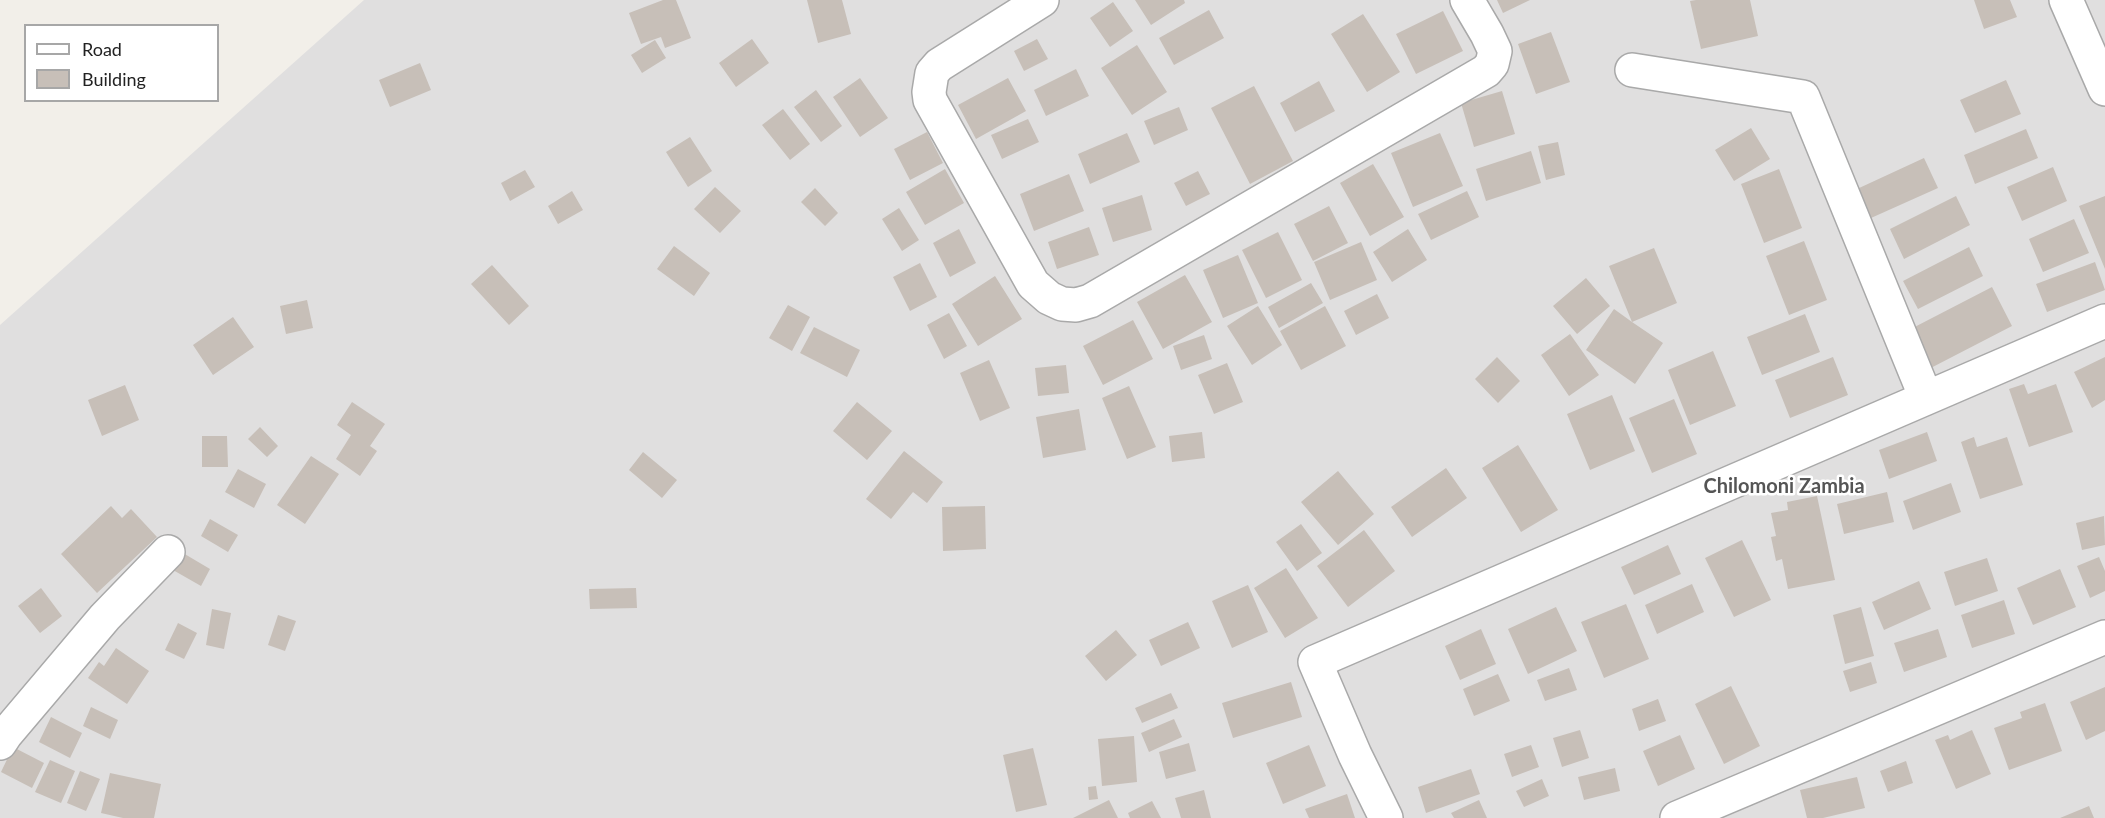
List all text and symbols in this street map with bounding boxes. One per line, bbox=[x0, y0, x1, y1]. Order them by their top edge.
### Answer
legend bbox=[24, 24, 219, 102]
text: Road bbox=[82, 38, 122, 60]
text: Building bbox=[82, 68, 146, 90]
district label: Chilomoni Zambia bbox=[1703, 475, 1865, 499]

